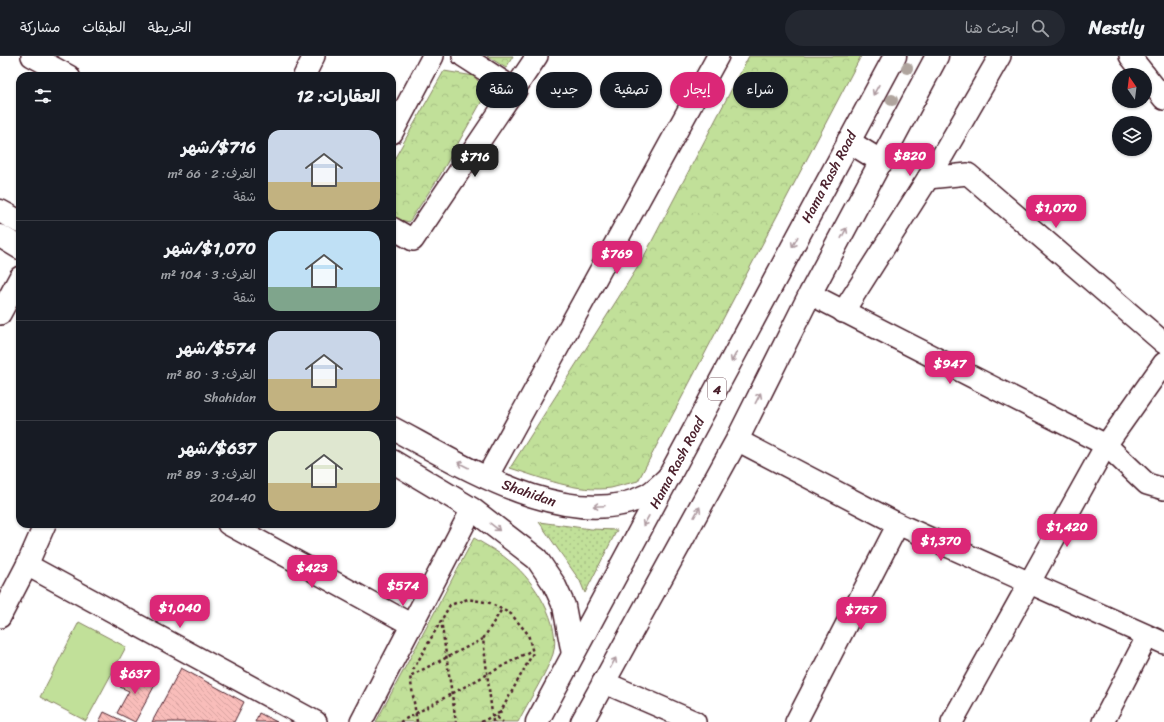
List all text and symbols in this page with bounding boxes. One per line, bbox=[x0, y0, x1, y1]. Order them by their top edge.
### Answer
search box bbox=[785, 10, 1065, 46]
text: Nestly bbox=[1089, 11, 1144, 44]
text: مشاركة bbox=[20, 15, 60, 40]
text: الطبقات bbox=[82, 15, 126, 40]
text: الخريطة bbox=[148, 15, 191, 40]
text: ابحث هنا bbox=[965, 15, 1019, 41]
icon: search bbox=[1029, 17, 1051, 39]
north arrow bbox=[1112, 68, 1152, 108]
map controls bbox=[1112, 68, 1152, 156]
chip: شقة bbox=[476, 72, 528, 108]
chip: جديد bbox=[536, 72, 592, 108]
chip: تصفية bbox=[600, 72, 662, 108]
chip: إيجار bbox=[670, 72, 725, 108]
chip: شراء bbox=[733, 72, 788, 108]
text: العقارات: 12 bbox=[296, 81, 380, 111]
one-way arrow bbox=[872, 84, 879, 96]
icon: filters bbox=[32, 85, 54, 107]
button: layers bbox=[1112, 116, 1152, 156]
street label: Hama Rash Road bbox=[794, 125, 865, 228]
text: $716/شهر bbox=[181, 132, 256, 162]
pin: $820 bbox=[886, 143, 934, 177]
pin: $716 bbox=[451, 144, 499, 178]
text: $820 bbox=[894, 144, 926, 167]
text: $716 bbox=[460, 145, 490, 168]
icon: home bbox=[300, 146, 348, 194]
text: الغرف: 2 · 66 m² bbox=[168, 162, 256, 185]
text: شقة bbox=[233, 185, 256, 208]
pin: $1,070 bbox=[1023, 195, 1089, 229]
text: $1,070 bbox=[1035, 196, 1077, 219]
one-way arrow bbox=[840, 227, 848, 239]
text: $1,070/شهر bbox=[165, 233, 256, 263]
one-way arrow bbox=[790, 236, 798, 248]
pin: $769 bbox=[593, 241, 641, 275]
text: $769 bbox=[601, 242, 633, 265]
icon: home bbox=[300, 247, 348, 295]
text: الغرف: 3 · 104 m² bbox=[161, 263, 256, 286]
text: شقة bbox=[233, 286, 256, 309]
text: $574/شهر bbox=[177, 333, 256, 363]
icon: home bbox=[300, 347, 348, 395]
one-way arrow bbox=[730, 350, 737, 362]
pin: $947 bbox=[926, 351, 974, 385]
text: $947 bbox=[934, 352, 966, 375]
text: الغرف: 3 · 80 m² bbox=[167, 363, 256, 386]
road number: 4 bbox=[708, 378, 726, 400]
text: Shahidan bbox=[204, 386, 256, 409]
one-way arrow bbox=[755, 392, 762, 404]
street label: Hama Rash Road bbox=[642, 411, 713, 514]
text: $637/شهر bbox=[179, 433, 256, 463]
icon: home bbox=[300, 447, 348, 495]
one-way arrow bbox=[457, 461, 469, 468]
text: الغرف: 3 · 89 m² bbox=[167, 463, 256, 486]
street label: Shahidan bbox=[498, 472, 560, 514]
text: 204-40 bbox=[210, 486, 256, 509]
one-way arrow bbox=[593, 502, 606, 510]
one-way arrow bbox=[693, 506, 701, 518]
one-way arrow bbox=[642, 514, 649, 526]
pin: $1,420 bbox=[1034, 514, 1100, 548]
text: $1,420 bbox=[1046, 515, 1088, 538]
one-way arrow bbox=[490, 523, 501, 531]
pin: $1,370 bbox=[908, 528, 974, 562]
text: $1,370 bbox=[921, 529, 961, 552]
pin: $423 bbox=[288, 555, 336, 589]
text: $423 bbox=[296, 556, 328, 579]
pin: $574 bbox=[379, 573, 427, 607]
text: $574 bbox=[387, 574, 419, 597]
pin: $1,040 bbox=[147, 595, 213, 629]
text: $1,040 bbox=[159, 596, 201, 619]
pin: $757 bbox=[837, 597, 885, 631]
text: $757 bbox=[845, 598, 877, 621]
one-way arrow bbox=[610, 657, 618, 669]
pin: $637 bbox=[111, 661, 159, 695]
text: $637 bbox=[120, 662, 150, 685]

